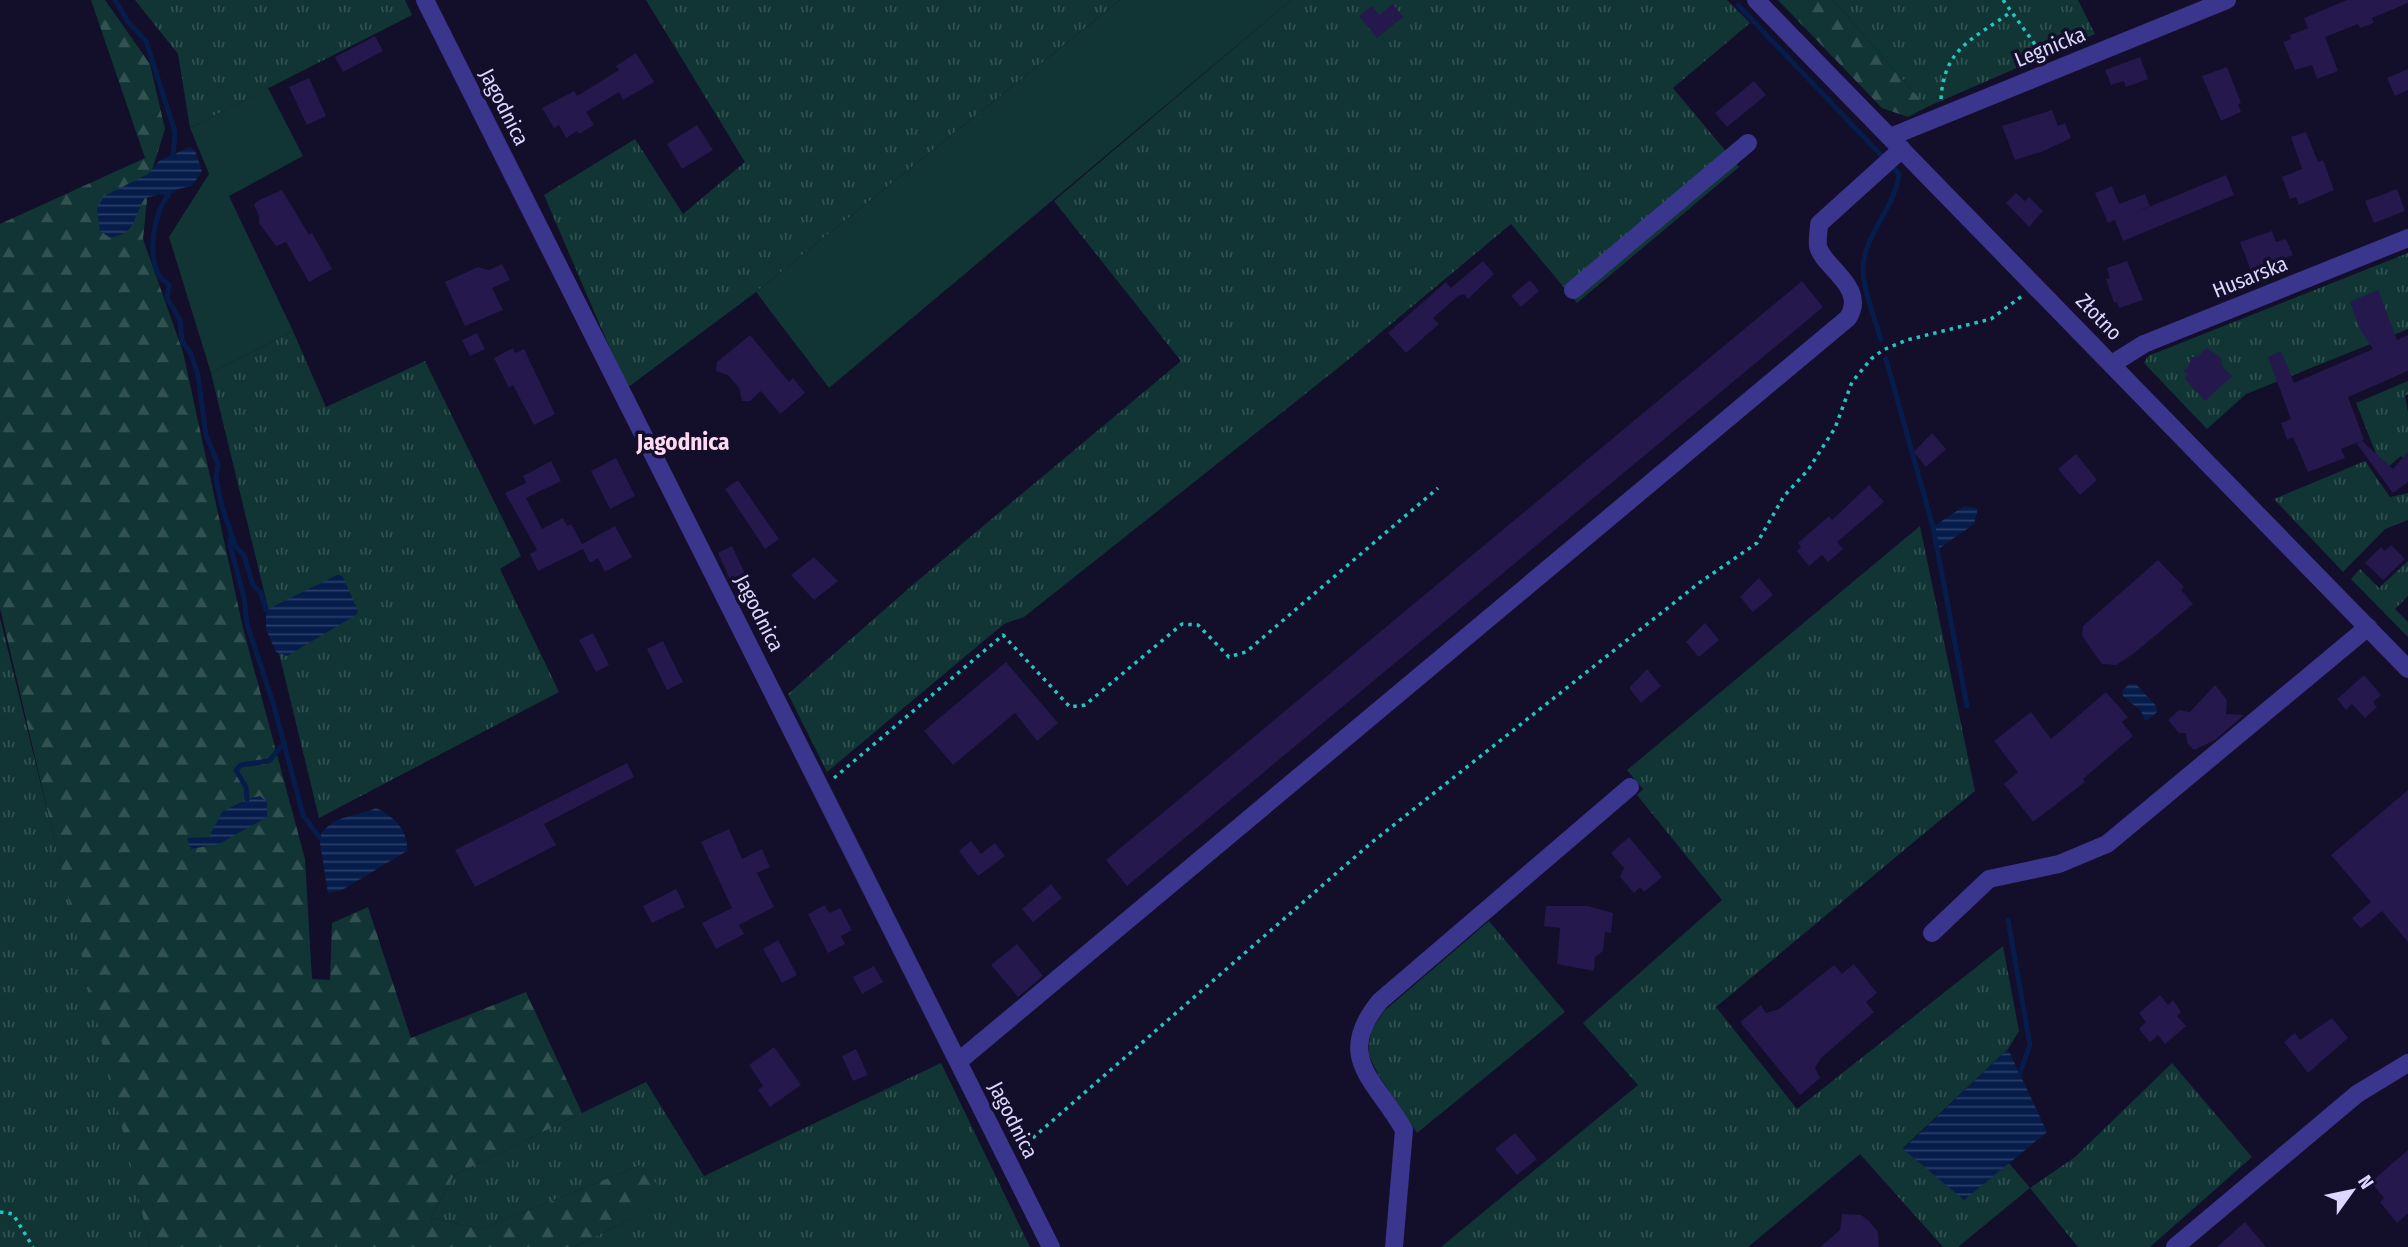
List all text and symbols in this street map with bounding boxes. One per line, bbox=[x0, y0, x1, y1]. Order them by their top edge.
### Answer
street label: Legnicka bbox=[2011, 21, 2089, 73]
street label: Jagodnica bbox=[474, 64, 534, 150]
street label: Husarska bbox=[2209, 250, 2291, 304]
street label: Złotno bbox=[2070, 288, 2128, 346]
district label: Jagodnica bbox=[636, 428, 729, 456]
street label: Jagodnica bbox=[729, 570, 789, 656]
street label: Jagodnica bbox=[983, 1077, 1043, 1163]
north arrow bbox=[2317, 1156, 2387, 1226]
text: N bbox=[2353, 1171, 2379, 1193]

